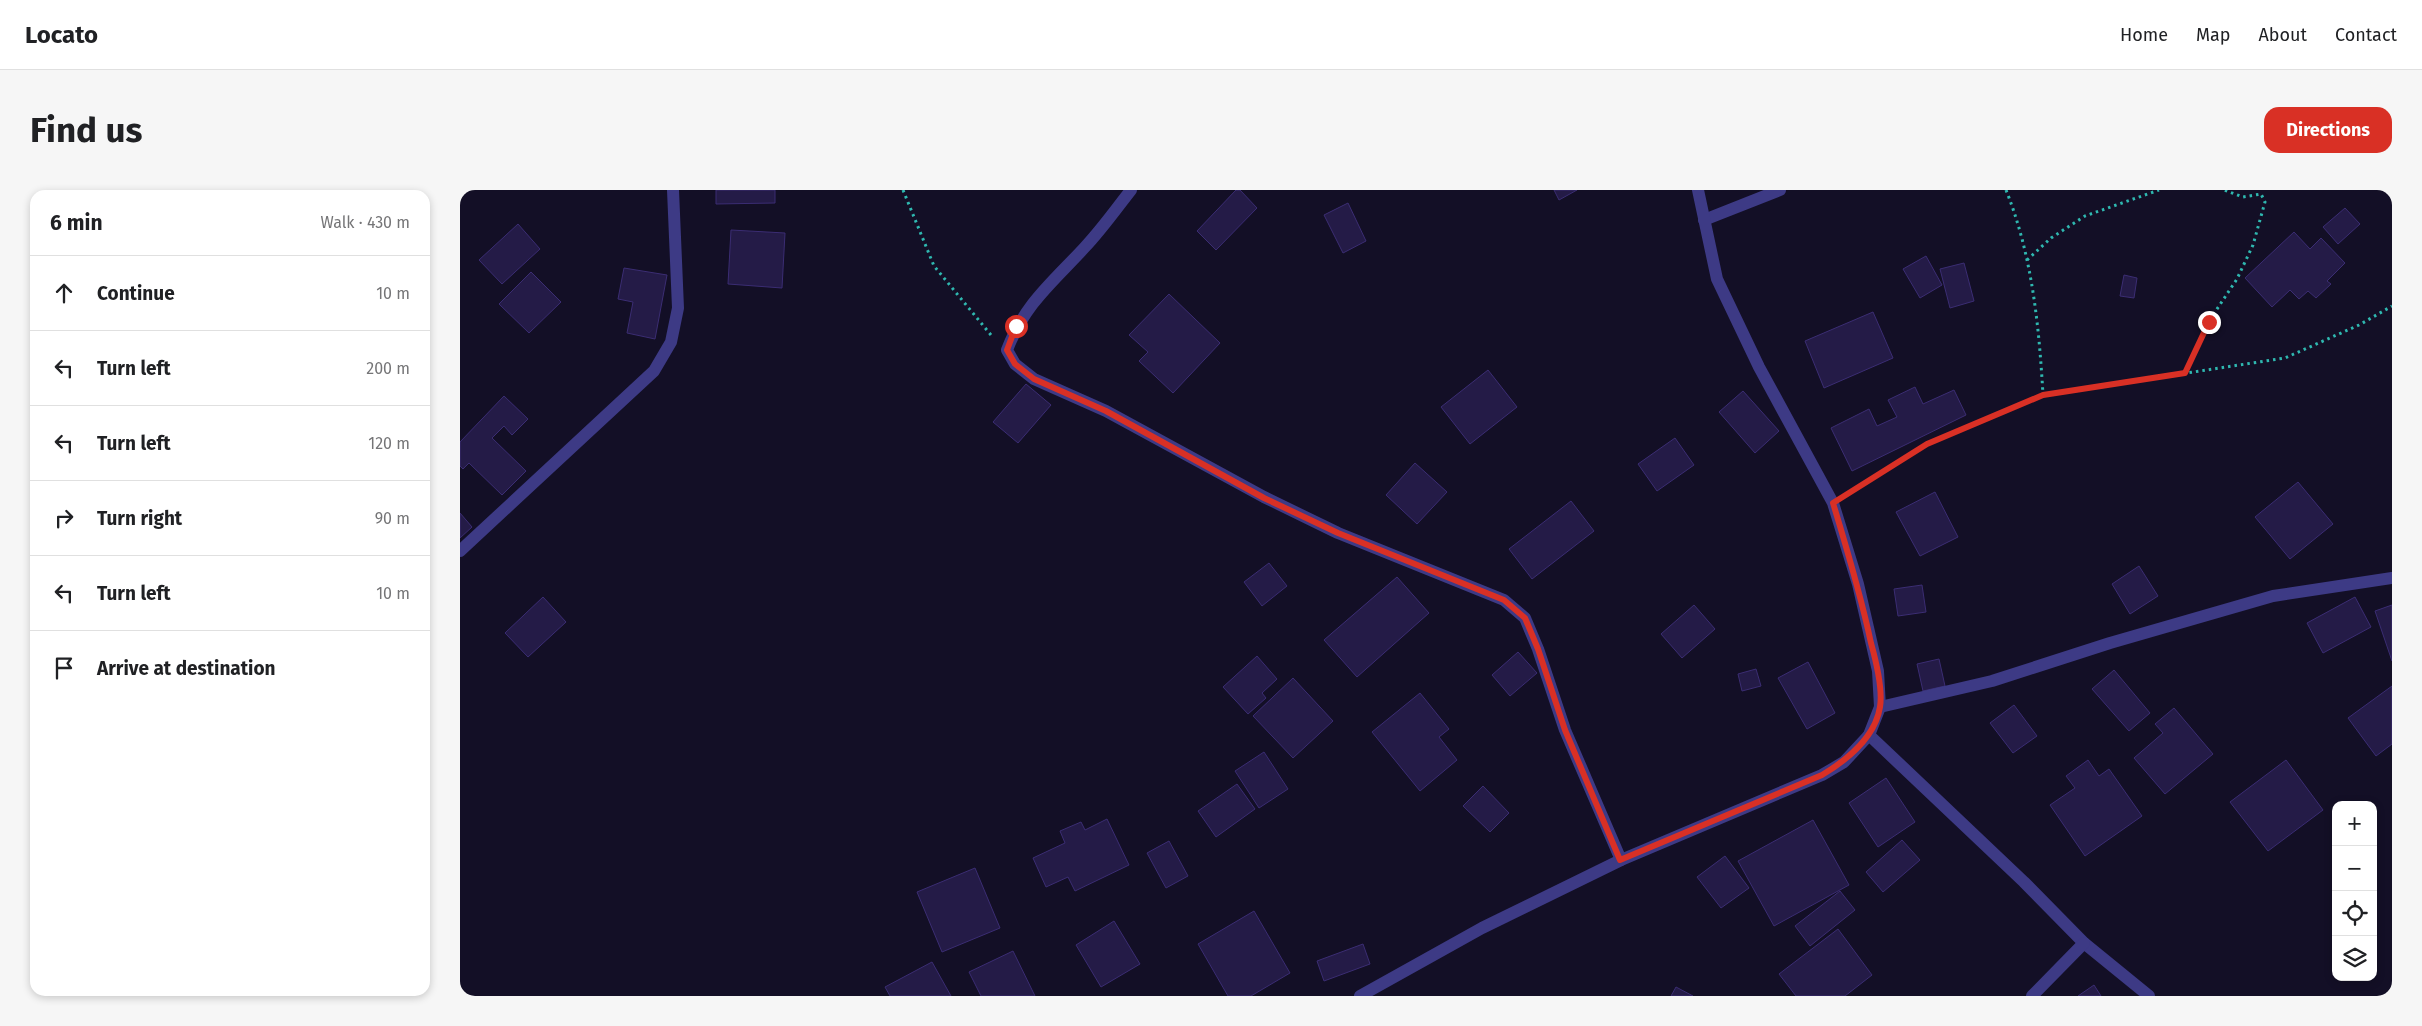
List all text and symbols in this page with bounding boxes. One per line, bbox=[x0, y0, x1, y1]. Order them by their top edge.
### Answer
text: Locato bbox=[25, 21, 98, 49]
text: Home bbox=[2120, 24, 2168, 46]
text: Map bbox=[2196, 24, 2230, 46]
text: About bbox=[2258, 24, 2307, 46]
text: Contact bbox=[2335, 24, 2397, 46]
button: Directions bbox=[2264, 107, 2392, 153]
text: Find us bbox=[30, 109, 142, 151]
text: 6 min bbox=[50, 210, 103, 236]
text: Walk · 430 m bbox=[320, 213, 410, 232]
icon: ahead bbox=[50, 279, 78, 307]
text: Continue bbox=[97, 282, 175, 305]
text: 10 m bbox=[376, 284, 410, 303]
route end bbox=[2198, 311, 2221, 334]
route start bbox=[1005, 315, 1028, 338]
icon: left bbox=[50, 354, 78, 382]
text: Turn left bbox=[97, 357, 171, 380]
text: 200 m bbox=[366, 359, 410, 378]
icon: left bbox=[50, 429, 78, 457]
text: Turn left bbox=[97, 432, 171, 455]
text: 120 m bbox=[368, 434, 410, 453]
icon: right bbox=[50, 504, 78, 532]
text: Turn right bbox=[97, 507, 182, 530]
text: 90 m bbox=[375, 509, 410, 528]
icon: left bbox=[50, 579, 78, 607]
text: Turn left bbox=[97, 582, 171, 605]
text: 10 m bbox=[376, 584, 410, 603]
icon: arrive bbox=[50, 654, 78, 682]
text: Arrive at destination bbox=[97, 657, 276, 680]
map controls bbox=[2332, 801, 2377, 981]
button: + bbox=[2332, 801, 2377, 846]
button: − bbox=[2332, 846, 2377, 891]
button: locate bbox=[2332, 891, 2377, 936]
button: layers bbox=[2332, 936, 2377, 981]

